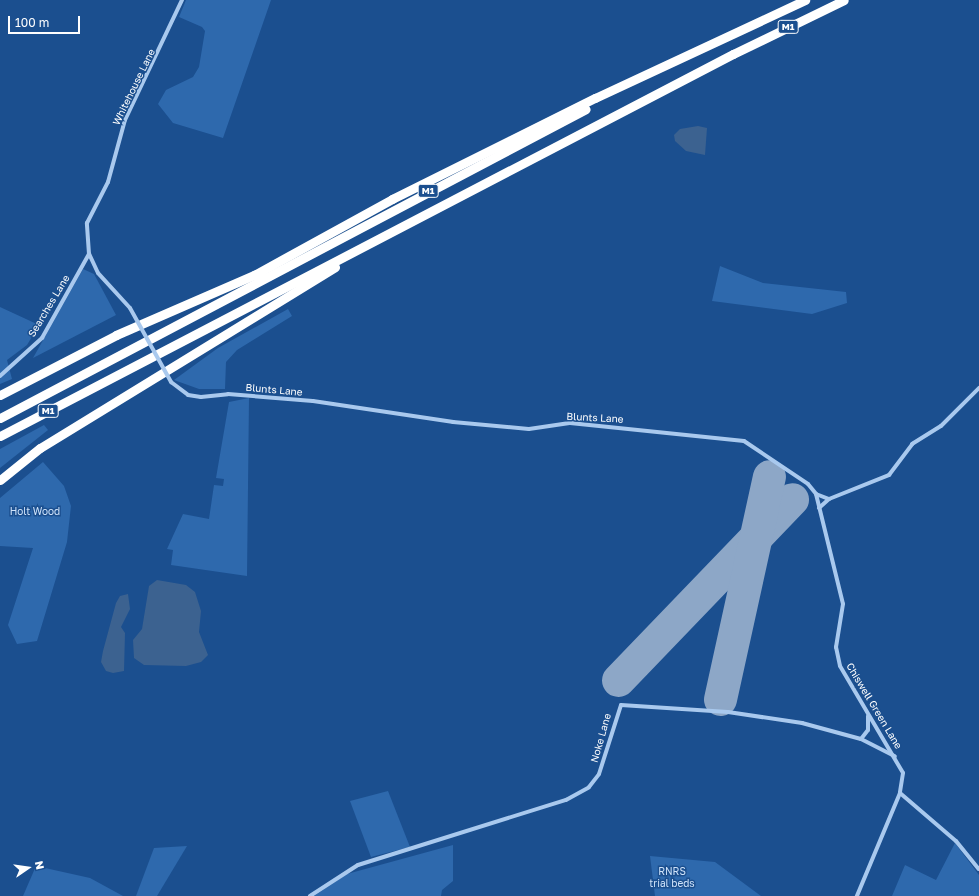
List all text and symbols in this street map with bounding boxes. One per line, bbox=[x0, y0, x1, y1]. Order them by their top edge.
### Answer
scale bar bbox=[10, 8, 82, 34]
text: 100 m bbox=[15, 15, 49, 30]
road number: M1 bbox=[777, 20, 799, 34]
street label: Whitehouse Lane bbox=[110, 47, 158, 127]
road number: M1 bbox=[417, 184, 439, 198]
street label: Searches Lane bbox=[26, 273, 72, 339]
street label: Blunts Lane bbox=[245, 382, 303, 398]
road number: M1 bbox=[37, 404, 59, 418]
street label: Blunts Lane bbox=[566, 411, 624, 425]
park label: Holt Wood bbox=[10, 506, 60, 518]
street label: Chiswell Green Lane bbox=[844, 661, 904, 751]
street label: Noke Lane bbox=[588, 712, 614, 764]
north arrow bbox=[8, 848, 48, 888]
text: N bbox=[33, 860, 47, 871]
park label: RNRS trial beds bbox=[649, 865, 695, 888]

